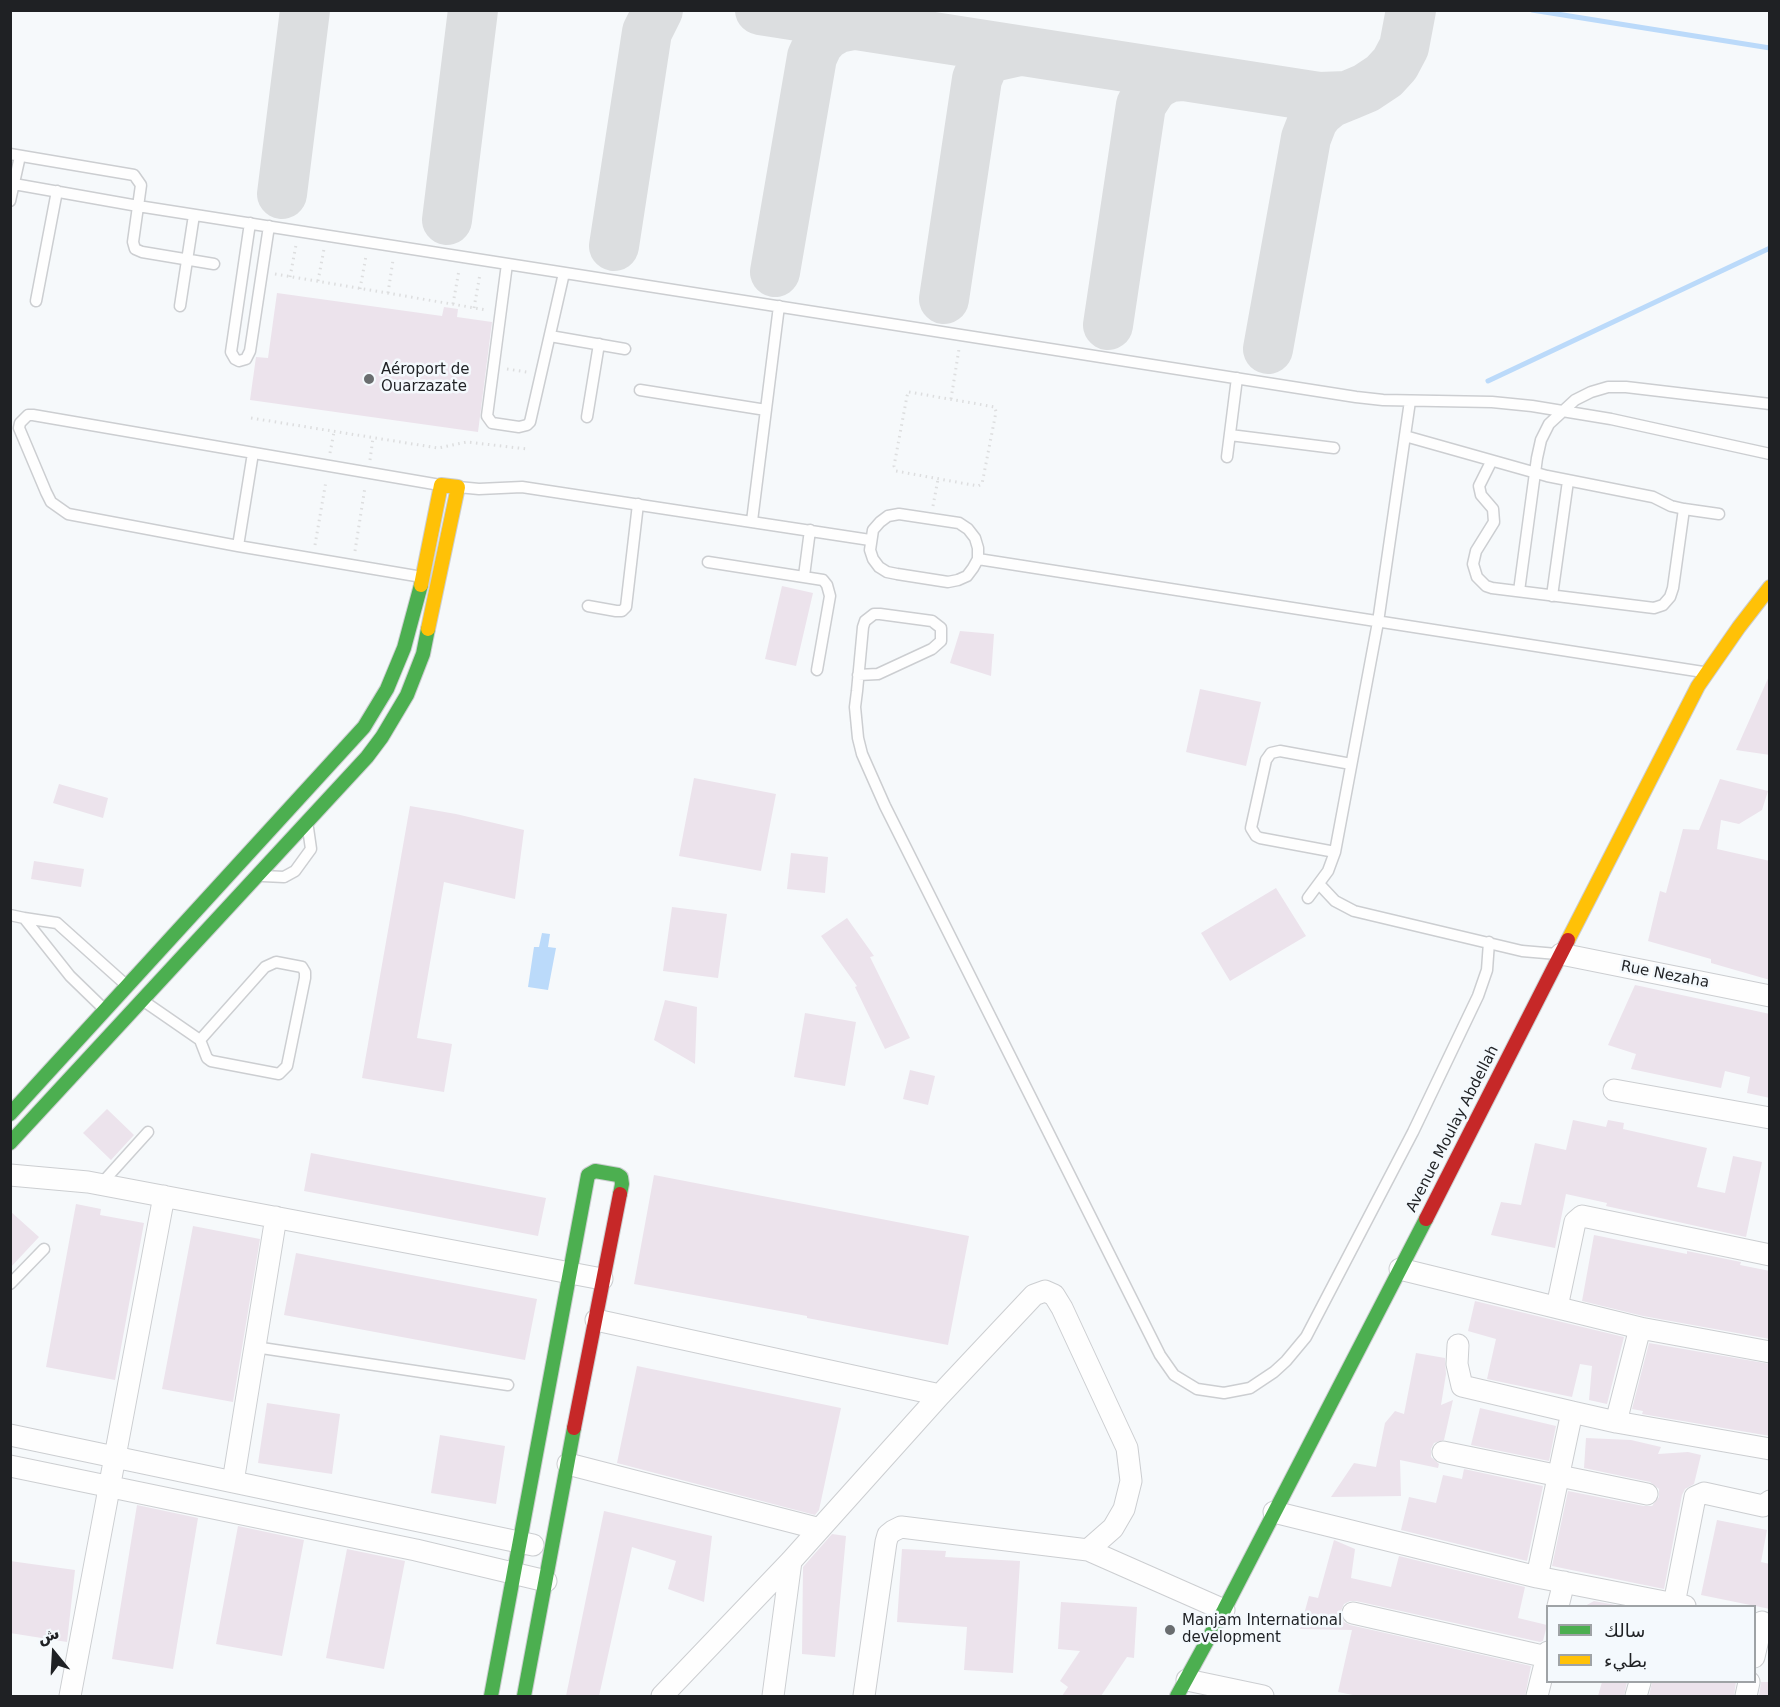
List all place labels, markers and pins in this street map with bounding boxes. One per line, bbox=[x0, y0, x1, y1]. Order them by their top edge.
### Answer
place label: Aéroport de Ouarzazate bbox=[381, 361, 470, 396]
marker: Aéroport de Ouarzazate bbox=[362, 372, 376, 386]
place label: Manjam International development bbox=[1182, 1612, 1342, 1647]
marker: Manjam International development bbox=[1163, 1623, 1177, 1637]

